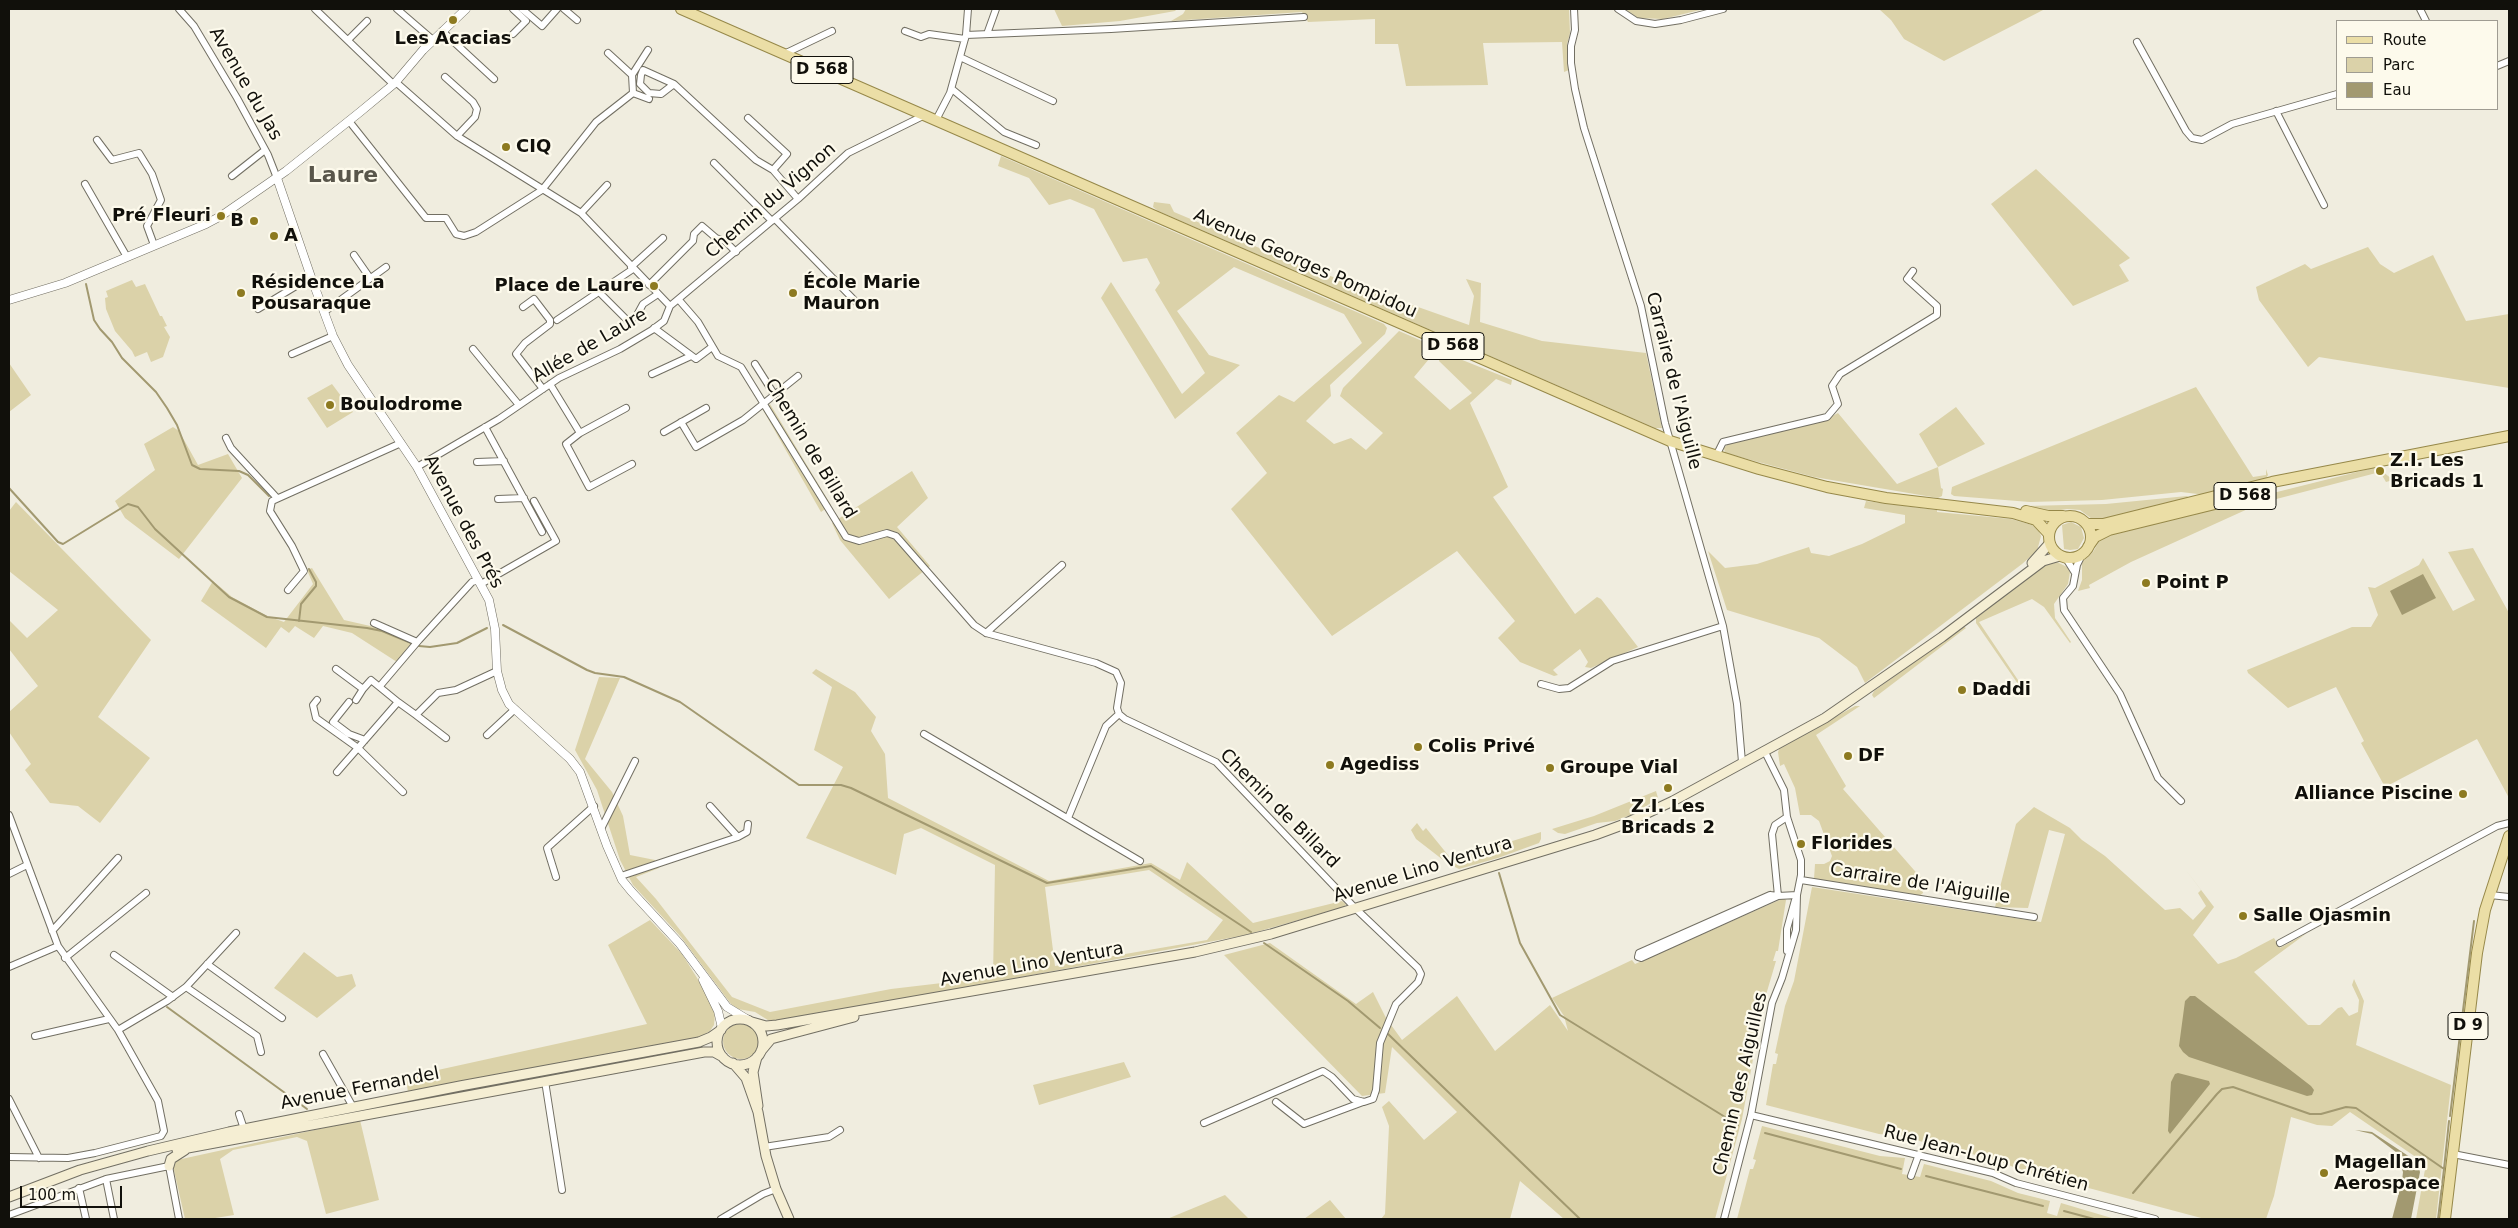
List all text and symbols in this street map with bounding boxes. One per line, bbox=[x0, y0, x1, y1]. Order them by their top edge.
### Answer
marker: Les Acacias bbox=[447, 14, 459, 26]
legend bbox=[2336, 20, 2498, 110]
street label: Avenue du Jas bbox=[204, 24, 286, 144]
place label: Les Acacias bbox=[394, 28, 512, 50]
text: Route bbox=[2383, 31, 2427, 49]
road number: D 568 bbox=[791, 56, 853, 84]
text: Parc bbox=[2383, 56, 2415, 74]
text: Eau bbox=[2383, 81, 2411, 99]
place label: CIQ bbox=[516, 136, 551, 158]
street label: Chemin du Vignon bbox=[701, 139, 841, 263]
marker: CIQ bbox=[500, 141, 512, 153]
district label: Laure bbox=[308, 163, 378, 189]
place label: Pré Fleuri bbox=[112, 205, 211, 227]
street label: Avenue Georges Pompidou bbox=[1190, 205, 1420, 323]
marker: Pré Fleuri bbox=[215, 210, 227, 222]
place label: B bbox=[230, 210, 244, 232]
marker: B bbox=[248, 215, 260, 227]
place label: A bbox=[284, 225, 298, 247]
marker: A bbox=[268, 230, 280, 242]
place label: Résidence La Pousaraque bbox=[251, 272, 385, 314]
place label: École Marie Mauron bbox=[803, 272, 920, 314]
place label: Place de Laure bbox=[494, 275, 644, 297]
marker: Place de Laure bbox=[648, 280, 660, 292]
marker: Résidence La Pousaraque bbox=[235, 287, 247, 299]
marker: École Marie Mauron bbox=[787, 287, 799, 299]
street label: Carraire de l'Aiguille bbox=[1640, 290, 1706, 472]
street label: Allée de Laure bbox=[529, 304, 651, 388]
road number: D 568 bbox=[1422, 332, 1484, 360]
street label: Chemin de Billard bbox=[760, 375, 860, 523]
place label: Boulodrome bbox=[340, 394, 463, 416]
marker: Boulodrome bbox=[324, 399, 336, 411]
place label: Z.I. Les Bricads 1 bbox=[2390, 450, 2484, 492]
street label: Avenue des Prés bbox=[419, 452, 507, 592]
marker: Z.I. Les Bricads 1 bbox=[2374, 465, 2386, 477]
road number: D 568 bbox=[2214, 482, 2276, 510]
place label: Point P bbox=[2156, 572, 2229, 594]
marker: Point P bbox=[2140, 577, 2152, 589]
place label: Daddi bbox=[1972, 679, 2031, 701]
marker: Daddi bbox=[1956, 684, 1968, 696]
place label: Colis Privé bbox=[1428, 736, 1535, 758]
marker: Colis Privé bbox=[1412, 741, 1424, 753]
street label: Chemin de Billard bbox=[1215, 745, 1343, 873]
place label: DF bbox=[1858, 745, 1885, 767]
marker: DF bbox=[1842, 750, 1854, 762]
place label: Agediss bbox=[1340, 754, 1420, 776]
place label: Groupe Vial bbox=[1560, 757, 1678, 779]
marker: Agediss bbox=[1324, 759, 1336, 771]
marker: Groupe Vial bbox=[1544, 762, 1556, 774]
marker: Z.I. Les Bricads 2 bbox=[1662, 782, 1674, 794]
place label: Alliance Piscine bbox=[2295, 783, 2453, 805]
marker: Alliance Piscine bbox=[2457, 788, 2469, 800]
place label: Z.I. Les Bricads 2 bbox=[1621, 796, 1715, 839]
street label: Avenue Lino Ventura bbox=[1331, 832, 1515, 908]
place label: Florides bbox=[1811, 833, 1893, 855]
marker: Florides bbox=[1795, 838, 1807, 850]
street label: Carraire de l'Aiguille bbox=[1828, 859, 2012, 909]
place label: Salle Ojasmin bbox=[2253, 905, 2391, 927]
marker: Salle Ojasmin bbox=[2237, 910, 2249, 922]
street label: Avenue Lino Ventura bbox=[939, 938, 1125, 992]
street label: Chemin des Aiguilles bbox=[1709, 990, 1773, 1178]
road number: D 9 bbox=[2448, 1012, 2488, 1040]
street label: Avenue Fernandel bbox=[279, 1063, 441, 1115]
street label: Rue Jean-Loup Chrétien bbox=[1881, 1121, 2091, 1197]
place label: Magellan Aerospace bbox=[2334, 1152, 2440, 1194]
marker: Magellan Aerospace bbox=[2318, 1167, 2330, 1179]
scale bar bbox=[22, 1176, 125, 1208]
text: 100 m bbox=[28, 1186, 76, 1204]

